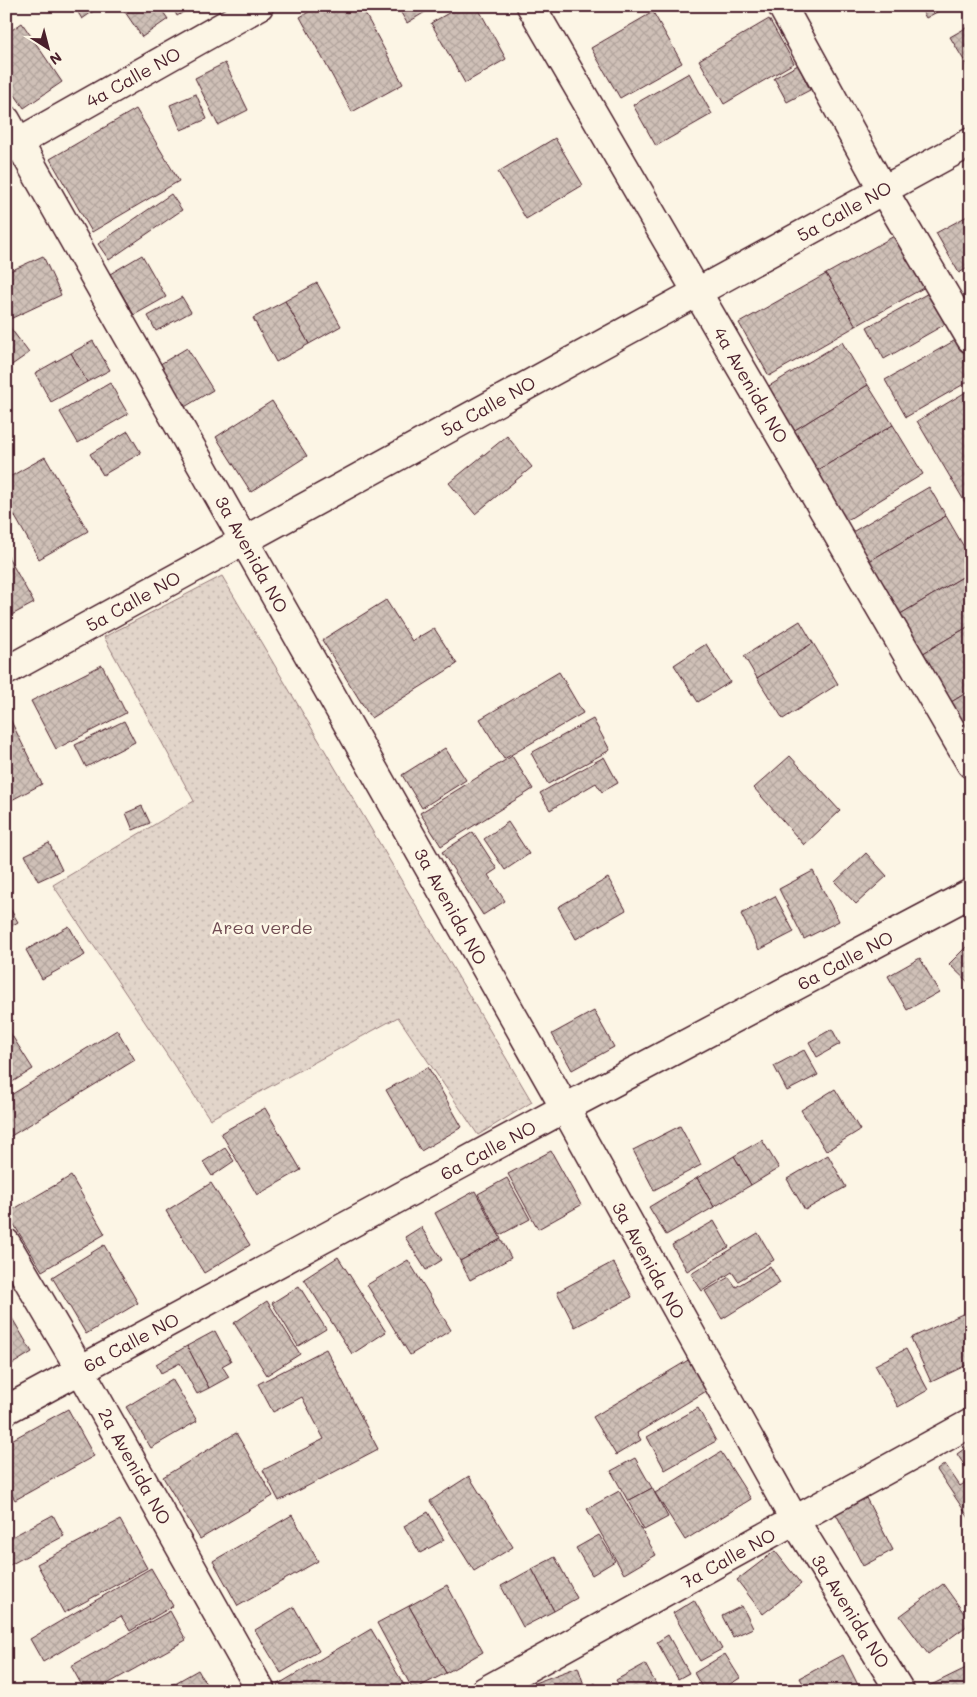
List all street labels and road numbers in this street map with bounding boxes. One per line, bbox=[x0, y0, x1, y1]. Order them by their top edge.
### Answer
street label: 4a Calle NO bbox=[81, 41, 185, 113]
street label: 5a Calle NO bbox=[792, 175, 896, 247]
street label: 4a Avenida NO bbox=[708, 323, 794, 447]
street label: 5a Calle NO bbox=[436, 370, 540, 442]
street label: 3a Avenida NO bbox=[210, 491, 294, 617]
street label: 5a Calle NO bbox=[81, 565, 185, 637]
street label: 3a Avenida NO bbox=[409, 843, 493, 969]
street label: 6a Calle NO bbox=[793, 925, 897, 995]
street label: 6a Calle NO bbox=[436, 1115, 540, 1185]
street label: 3a Avenida NO bbox=[607, 1197, 691, 1323]
street label: 6a Calle NO bbox=[79, 1307, 183, 1377]
street label: 2a Avenida NO bbox=[93, 1403, 177, 1529]
street label: 7a Calle NO bbox=[676, 1522, 780, 1594]
street label: 3a Avenida NO bbox=[806, 1549, 896, 1673]

